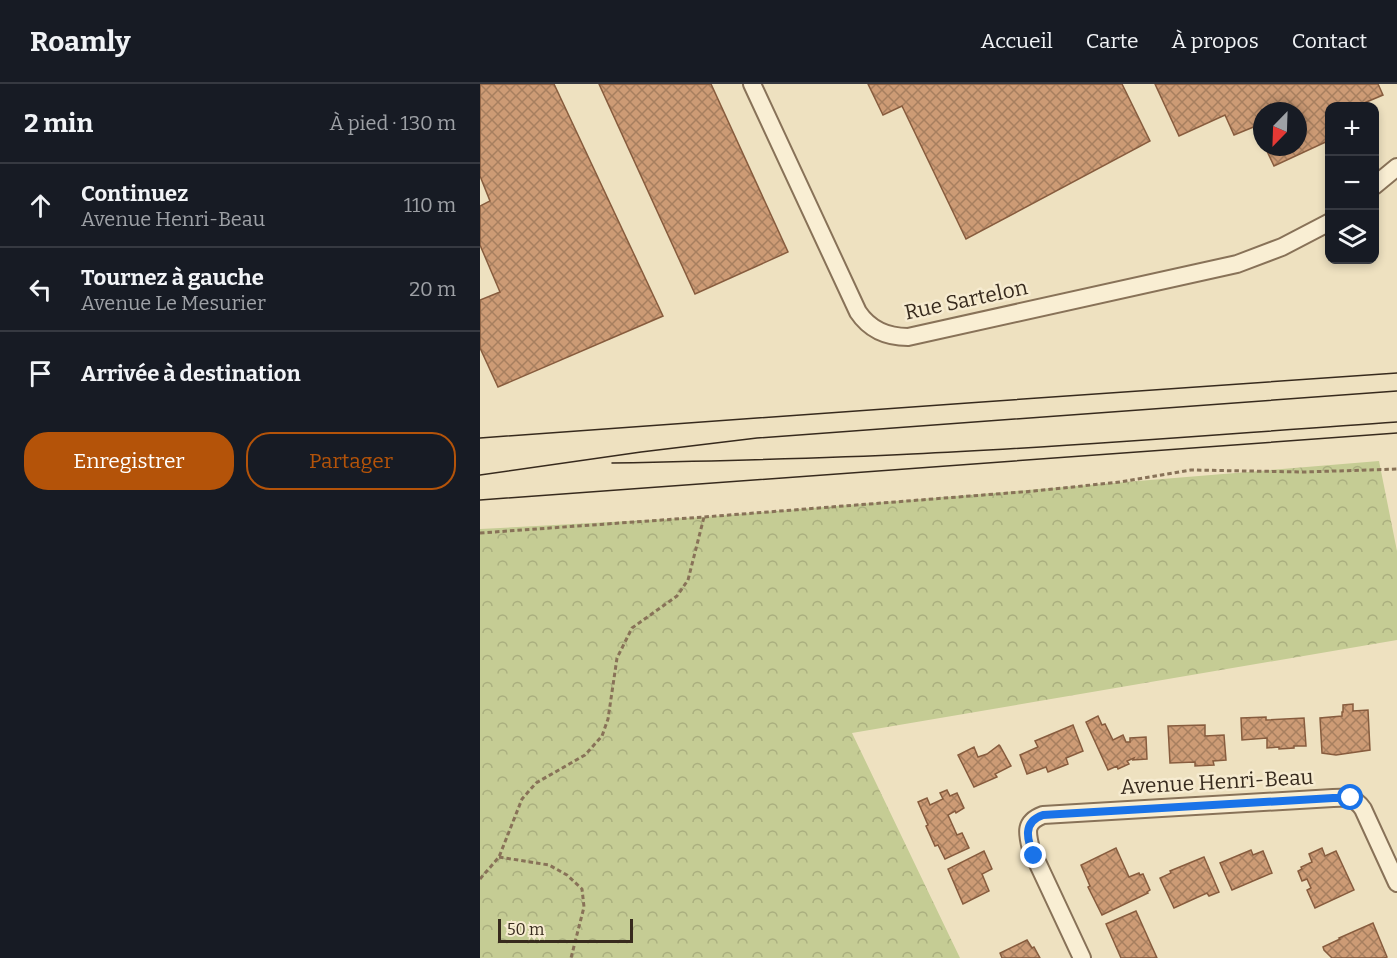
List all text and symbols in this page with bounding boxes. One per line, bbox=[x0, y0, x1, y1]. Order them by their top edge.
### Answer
text: Roamly bbox=[30, 25, 131, 58]
text: Accueil bbox=[981, 28, 1053, 54]
text: Carte bbox=[1086, 28, 1139, 54]
text: À propos bbox=[1172, 28, 1259, 54]
text: Contact bbox=[1292, 28, 1367, 54]
north arrow bbox=[1253, 102, 1307, 156]
map controls bbox=[1325, 102, 1379, 264]
button: + bbox=[1325, 102, 1379, 156]
text: 2 min bbox=[24, 108, 93, 139]
text: À pied · 130 m bbox=[330, 111, 456, 135]
button: − bbox=[1325, 156, 1379, 210]
text: Continuez bbox=[81, 180, 188, 207]
icon: ahead bbox=[24, 189, 57, 222]
text: 110 m bbox=[404, 193, 456, 217]
text: Avenue Henri-Beau bbox=[81, 207, 265, 231]
button: layers bbox=[1325, 210, 1379, 264]
text: Tournez à gauche bbox=[81, 264, 264, 291]
icon: left bbox=[24, 273, 57, 306]
street label: Rue Sartelon bbox=[902, 274, 1030, 326]
text: 20 m bbox=[409, 277, 456, 301]
text: Avenue Le Mesurier bbox=[81, 291, 266, 315]
icon: arrive bbox=[24, 357, 57, 390]
text: Arrivée à destination bbox=[81, 360, 301, 387]
button: Enregistrer bbox=[24, 432, 234, 490]
button: Partager bbox=[246, 432, 456, 490]
street label: Avenue Henri-Beau bbox=[1120, 764, 1314, 800]
route start bbox=[1337, 784, 1363, 810]
route end bbox=[1020, 842, 1046, 868]
scale bar bbox=[498, 916, 633, 944]
text: 50 m bbox=[507, 920, 544, 939]

